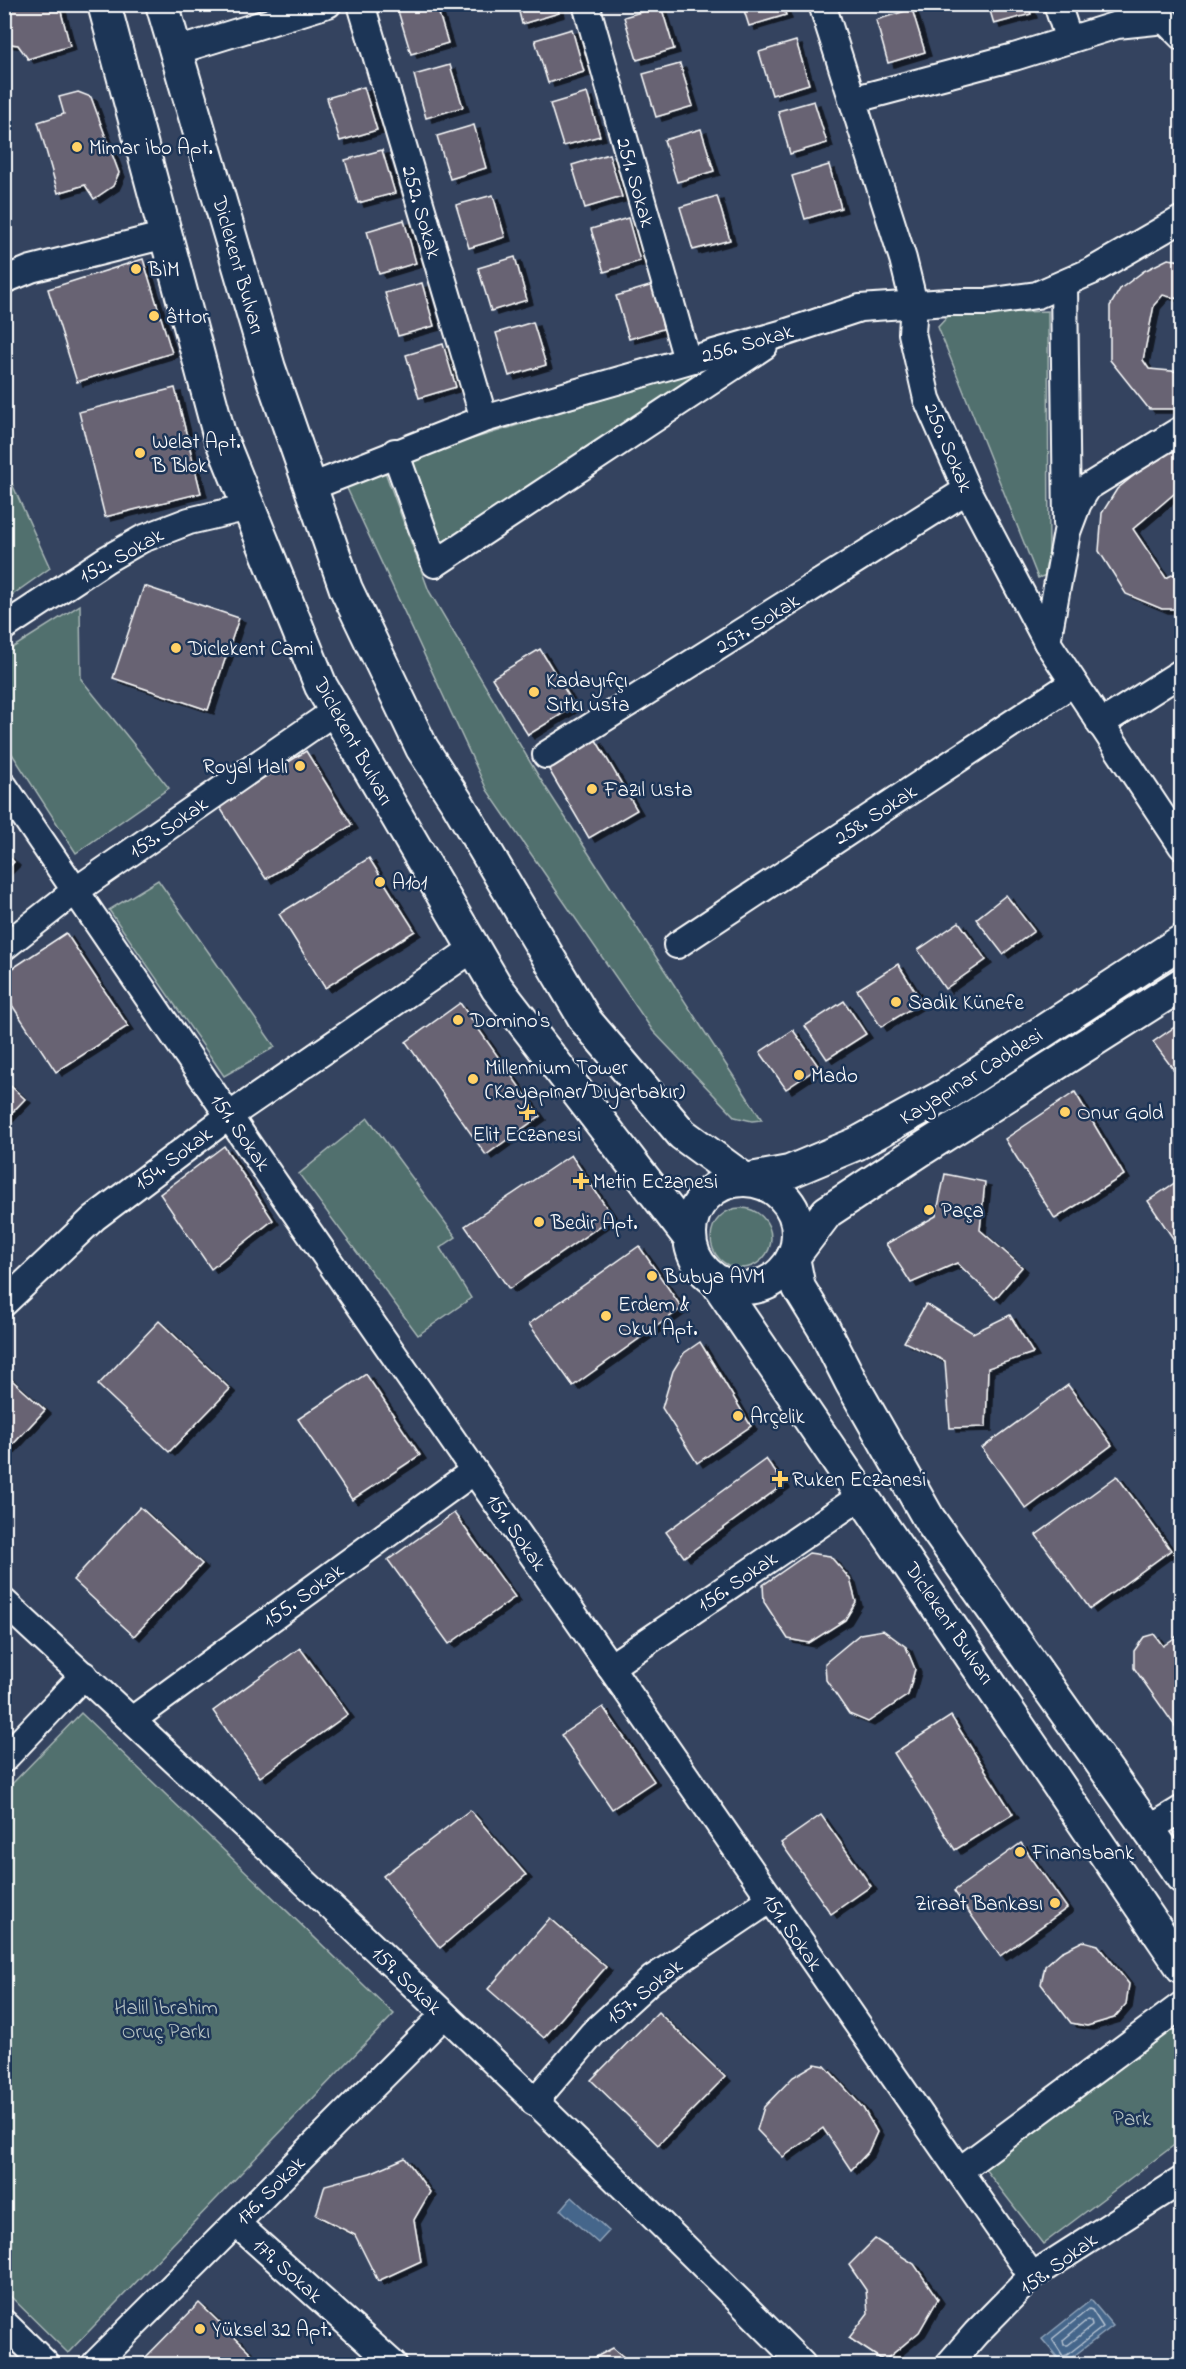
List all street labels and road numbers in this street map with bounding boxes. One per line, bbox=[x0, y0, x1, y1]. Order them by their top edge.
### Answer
street label: 251. Sokak bbox=[607, 134, 661, 232]
street label: 252. Sokak bbox=[392, 162, 448, 264]
street label: Diclekent Bulvarı bbox=[203, 192, 271, 338]
street label: 256. Sokak bbox=[698, 317, 798, 372]
street label: 250. Sokak bbox=[915, 398, 980, 498]
street label: 152. Sokak bbox=[74, 521, 170, 592]
street label: 257. Sokak bbox=[710, 587, 807, 662]
street label: Diclekent Bulvarı bbox=[304, 672, 400, 811]
street label: 258. Sokak bbox=[829, 777, 924, 854]
street label: 153. Sokak bbox=[124, 790, 215, 867]
street label: Kayapınar Caddesi bbox=[895, 1022, 1050, 1135]
street label: 151. Sokak bbox=[202, 1088, 277, 1179]
street label: 154. Sokak bbox=[129, 1120, 220, 1199]
street label: 151. Sokak bbox=[478, 1488, 553, 1579]
street label: 156. Sokak bbox=[692, 1544, 785, 1621]
street label: 155. Sokak bbox=[257, 1556, 352, 1636]
street label: Diclekent Bulvarı bbox=[896, 1556, 1001, 1691]
street label: 151. Sokak bbox=[754, 1888, 829, 1979]
street label: 159. Sokak bbox=[364, 1940, 448, 2023]
street label: 157. Sokak bbox=[601, 1952, 690, 2033]
street label: 176. Sokak bbox=[230, 2149, 314, 2233]
street label: 158. Sokak bbox=[1014, 2226, 1105, 2303]
street label: 179. Sokak bbox=[245, 2232, 329, 2312]

